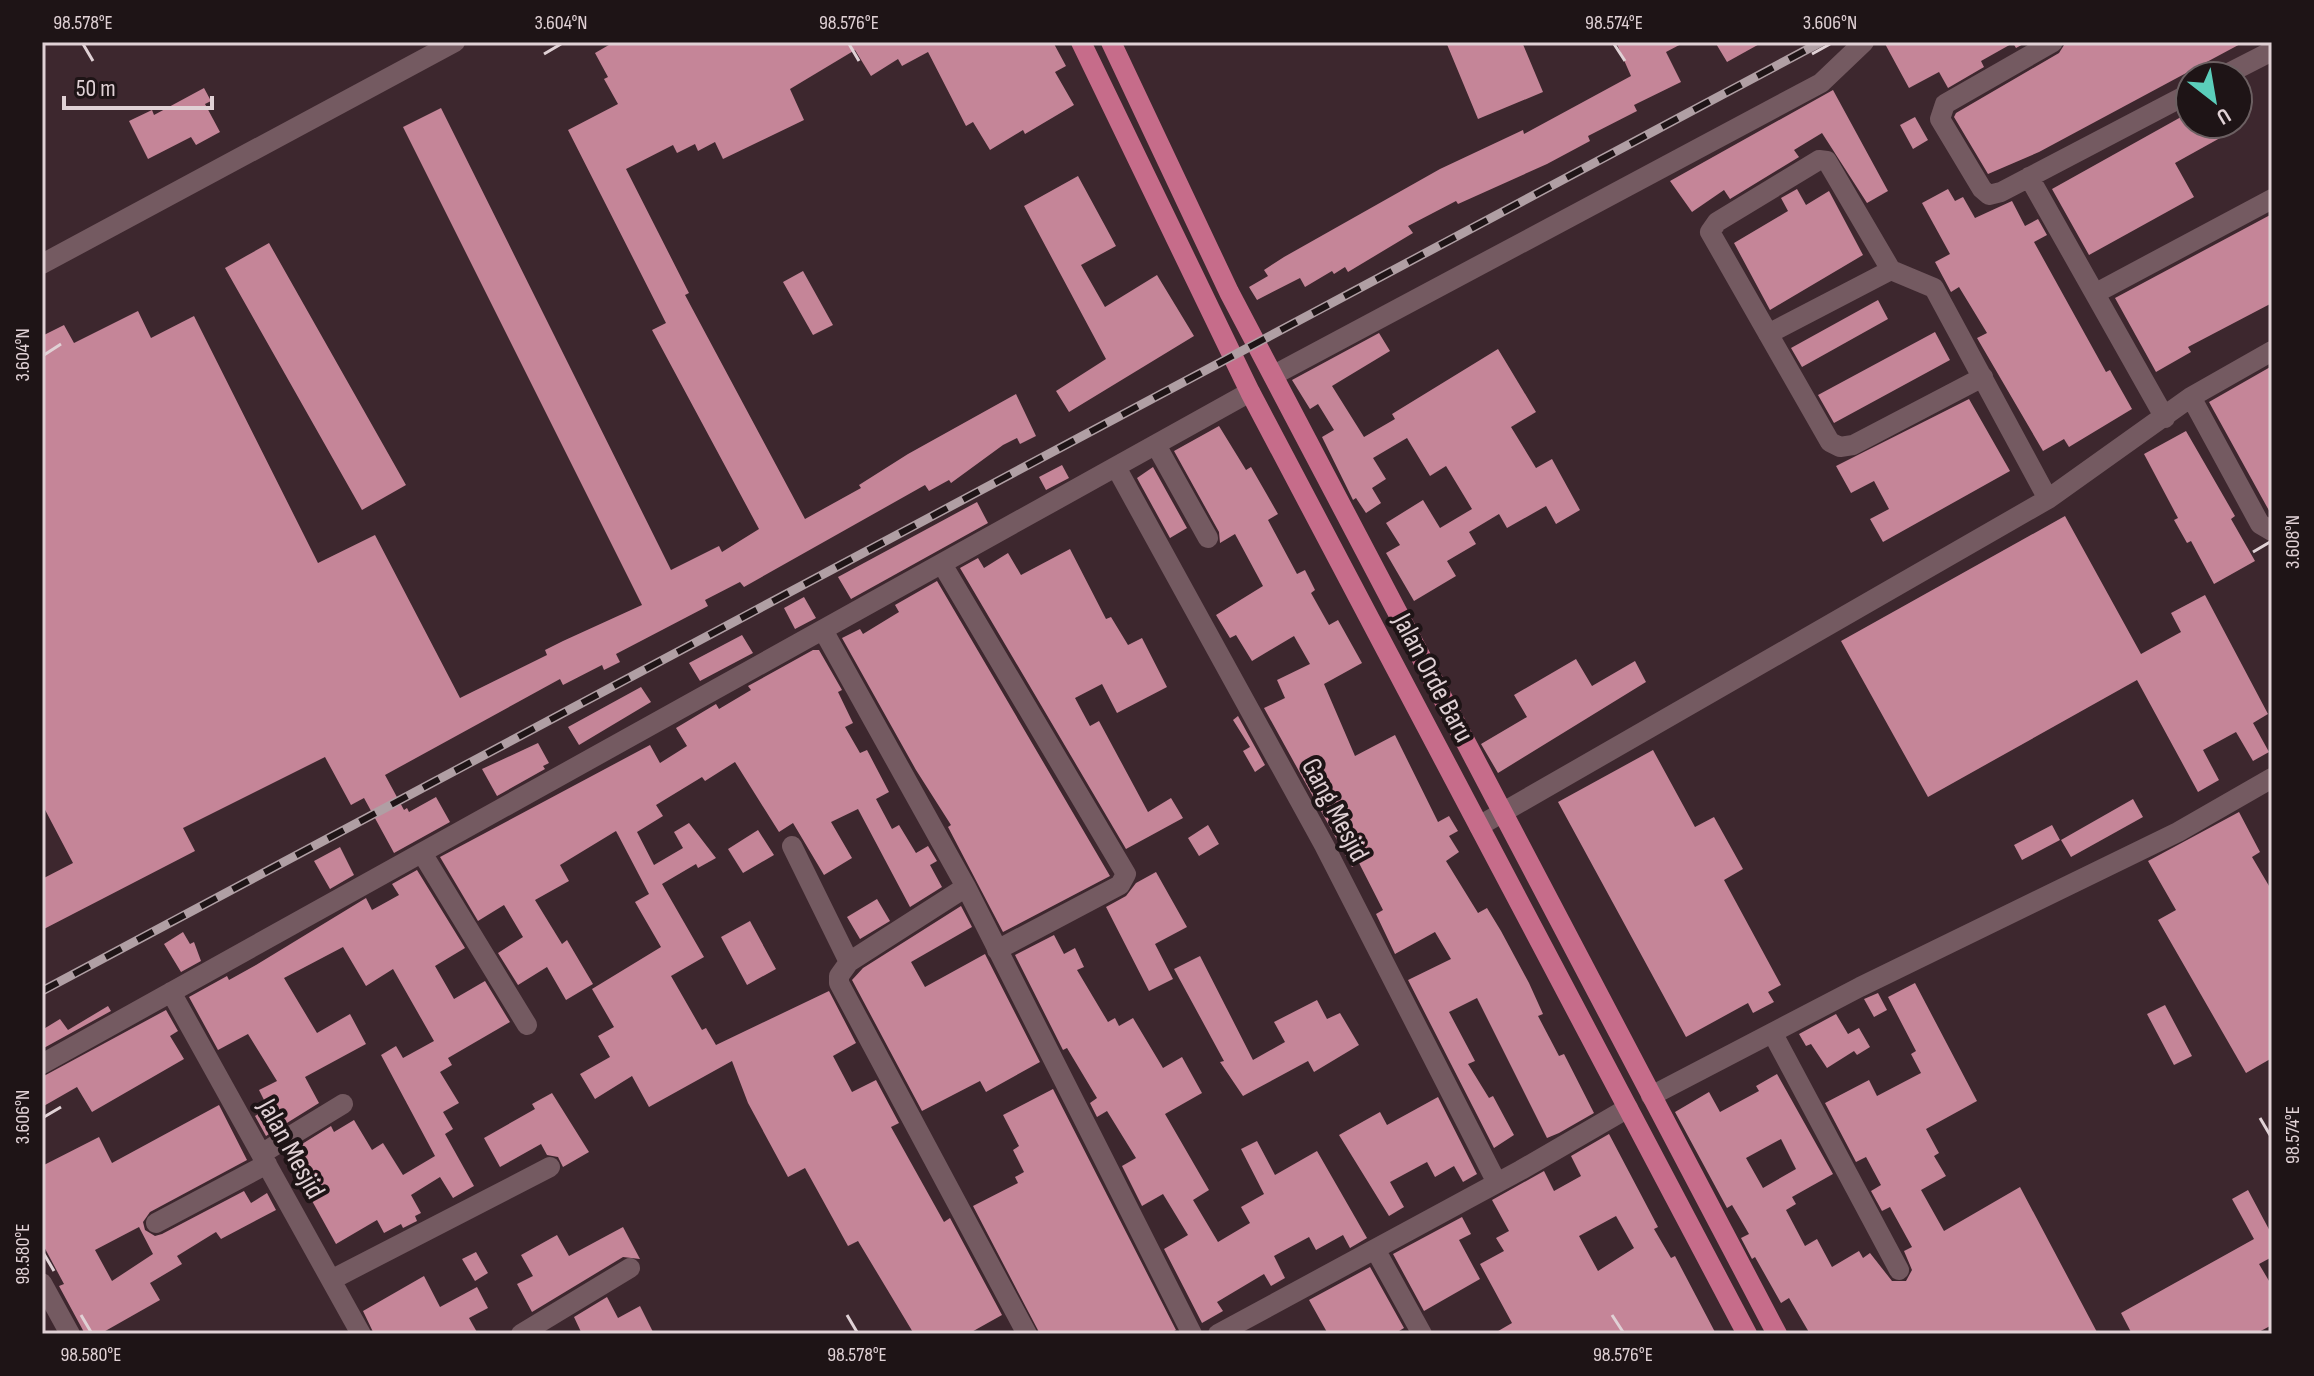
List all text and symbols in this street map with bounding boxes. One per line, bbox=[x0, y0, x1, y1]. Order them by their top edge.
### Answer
text: 98.578°E bbox=[53, 11, 113, 35]
text: 3.604°N bbox=[534, 11, 588, 35]
text: 98.576°E bbox=[819, 11, 879, 35]
text: 98.574°E bbox=[1585, 11, 1643, 35]
text: 3.606°N bbox=[1803, 11, 1857, 35]
scale bar bbox=[64, 60, 212, 110]
north arrow bbox=[2174, 60, 2254, 140]
text: 50 m bbox=[76, 74, 116, 103]
text: U bbox=[2212, 101, 2235, 130]
text: 3.604°N bbox=[11, 328, 35, 382]
text: 3.608°N bbox=[2281, 515, 2305, 569]
street label: Jalan Orde Baru bbox=[1385, 607, 1481, 748]
street label: Gang Mesjid bbox=[1294, 753, 1376, 867]
text: 3.606°N bbox=[11, 1090, 35, 1144]
street label: Jalan Mesjid bbox=[250, 1093, 332, 1205]
text: 98.574°E bbox=[2281, 1106, 2305, 1164]
text: 98.580°E bbox=[11, 1223, 35, 1285]
text: 98.580°E bbox=[60, 1343, 122, 1367]
text: 98.578°E bbox=[827, 1343, 887, 1367]
text: 98.576°E bbox=[1593, 1343, 1653, 1367]

